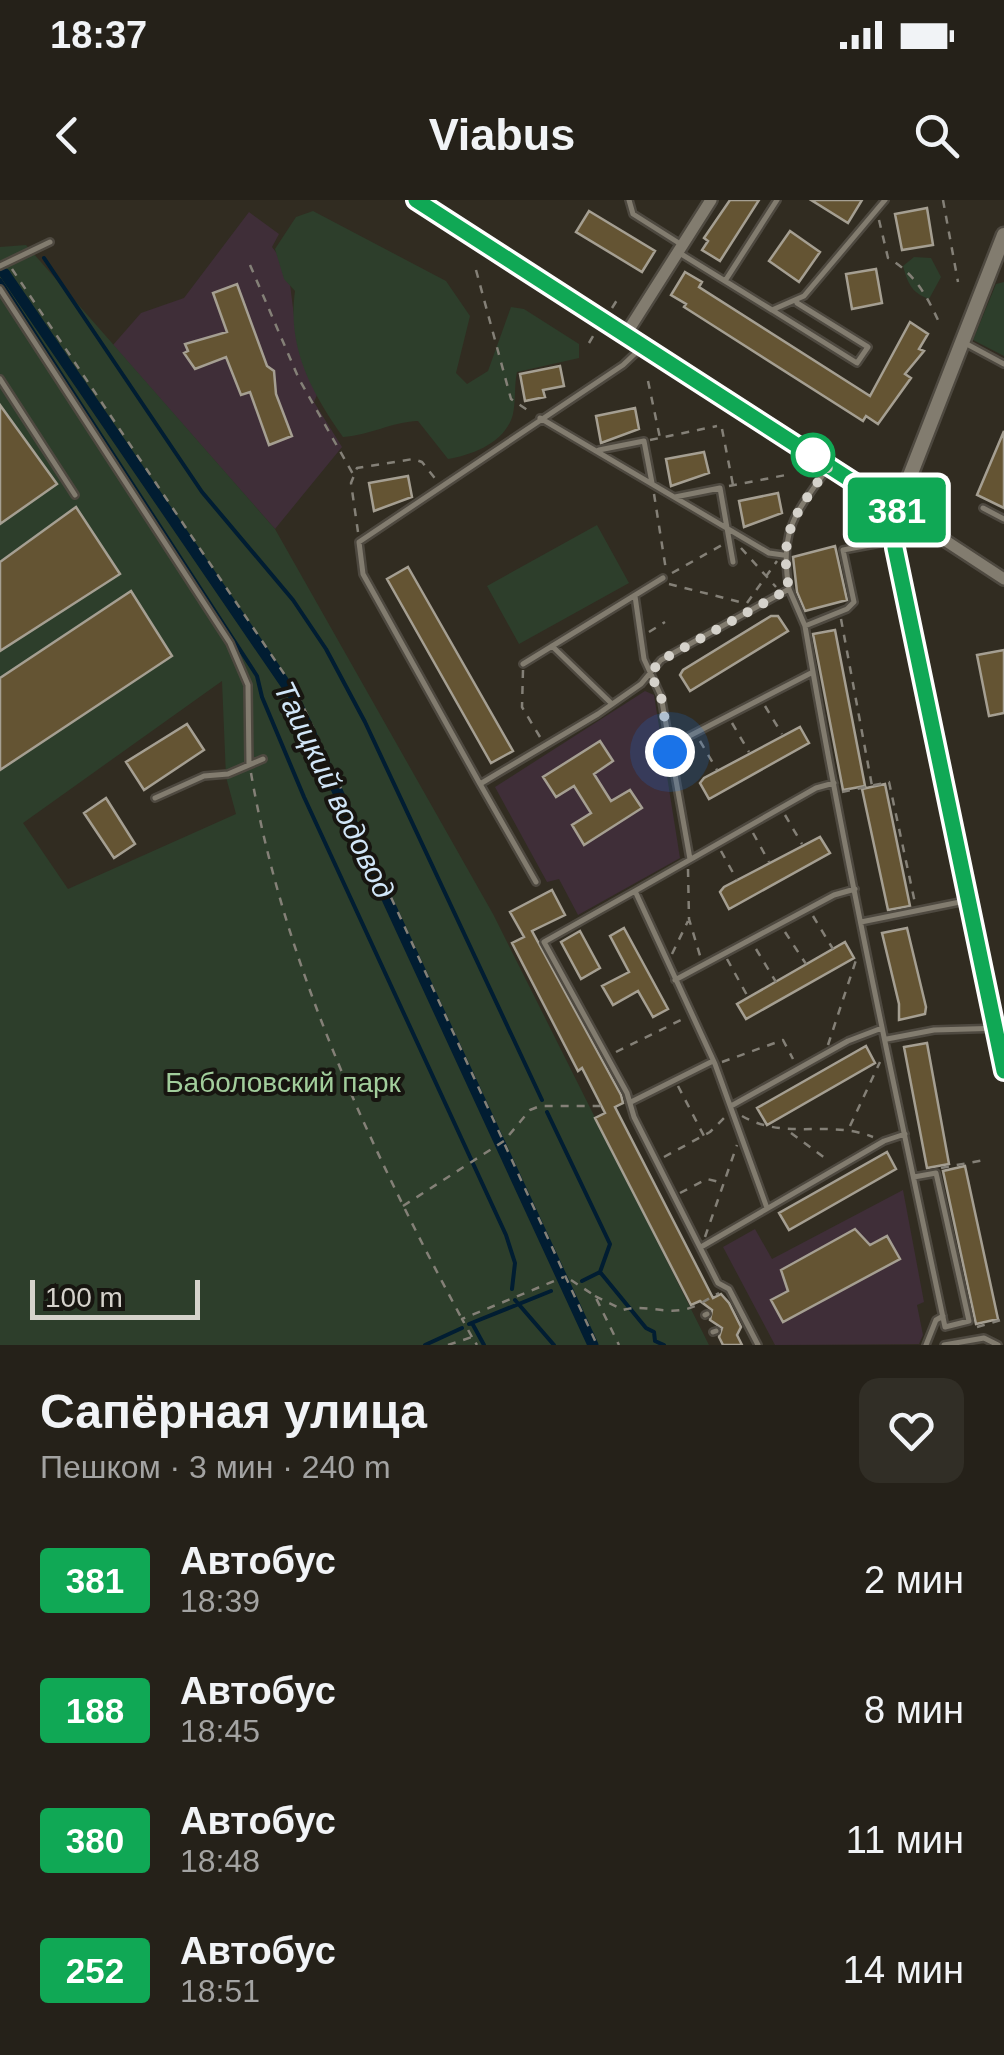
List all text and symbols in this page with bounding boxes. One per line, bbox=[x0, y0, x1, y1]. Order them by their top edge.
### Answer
text: 18:37 bbox=[50, 14, 147, 56]
icon: back bbox=[40, 108, 95, 163]
icon: search bbox=[909, 108, 964, 163]
text: Viabus bbox=[429, 109, 575, 160]
unlabelled marker bbox=[792, 434, 834, 476]
line badge: 381 bbox=[840, 478, 954, 542]
text: 381 bbox=[868, 491, 926, 530]
water label: Таицкий водовод bbox=[268, 676, 401, 904]
your location bbox=[645, 727, 695, 777]
park label: Баболовский парк bbox=[165, 1067, 402, 1098]
scale bar bbox=[30, 1275, 200, 1320]
text: 100 m bbox=[45, 1282, 123, 1313]
button: heart bbox=[859, 1378, 964, 1483]
text: Сапёрная улица bbox=[40, 1385, 427, 1438]
text: Пешком · 3 мин · 240 m bbox=[40, 1449, 391, 1485]
text: Автобус bbox=[180, 1540, 336, 1582]
text: 2 мин bbox=[864, 1559, 964, 1601]
text: 381 bbox=[66, 1561, 124, 1600]
text: 18:39 bbox=[180, 1583, 260, 1619]
text: Автобус bbox=[180, 1670, 336, 1712]
text: 8 мин bbox=[864, 1689, 964, 1731]
text: 188 bbox=[66, 1691, 124, 1730]
text: 18:45 bbox=[180, 1713, 260, 1749]
text: Автобус bbox=[180, 1800, 336, 1842]
text: 11 мин bbox=[846, 1819, 964, 1861]
text: 380 bbox=[66, 1821, 124, 1860]
text: 18:48 bbox=[180, 1843, 260, 1879]
text: Автобус bbox=[180, 1930, 336, 1972]
text: 14 мин bbox=[843, 1949, 964, 1991]
text: 252 bbox=[66, 1951, 124, 1990]
text: 18:51 bbox=[180, 1973, 260, 2009]

